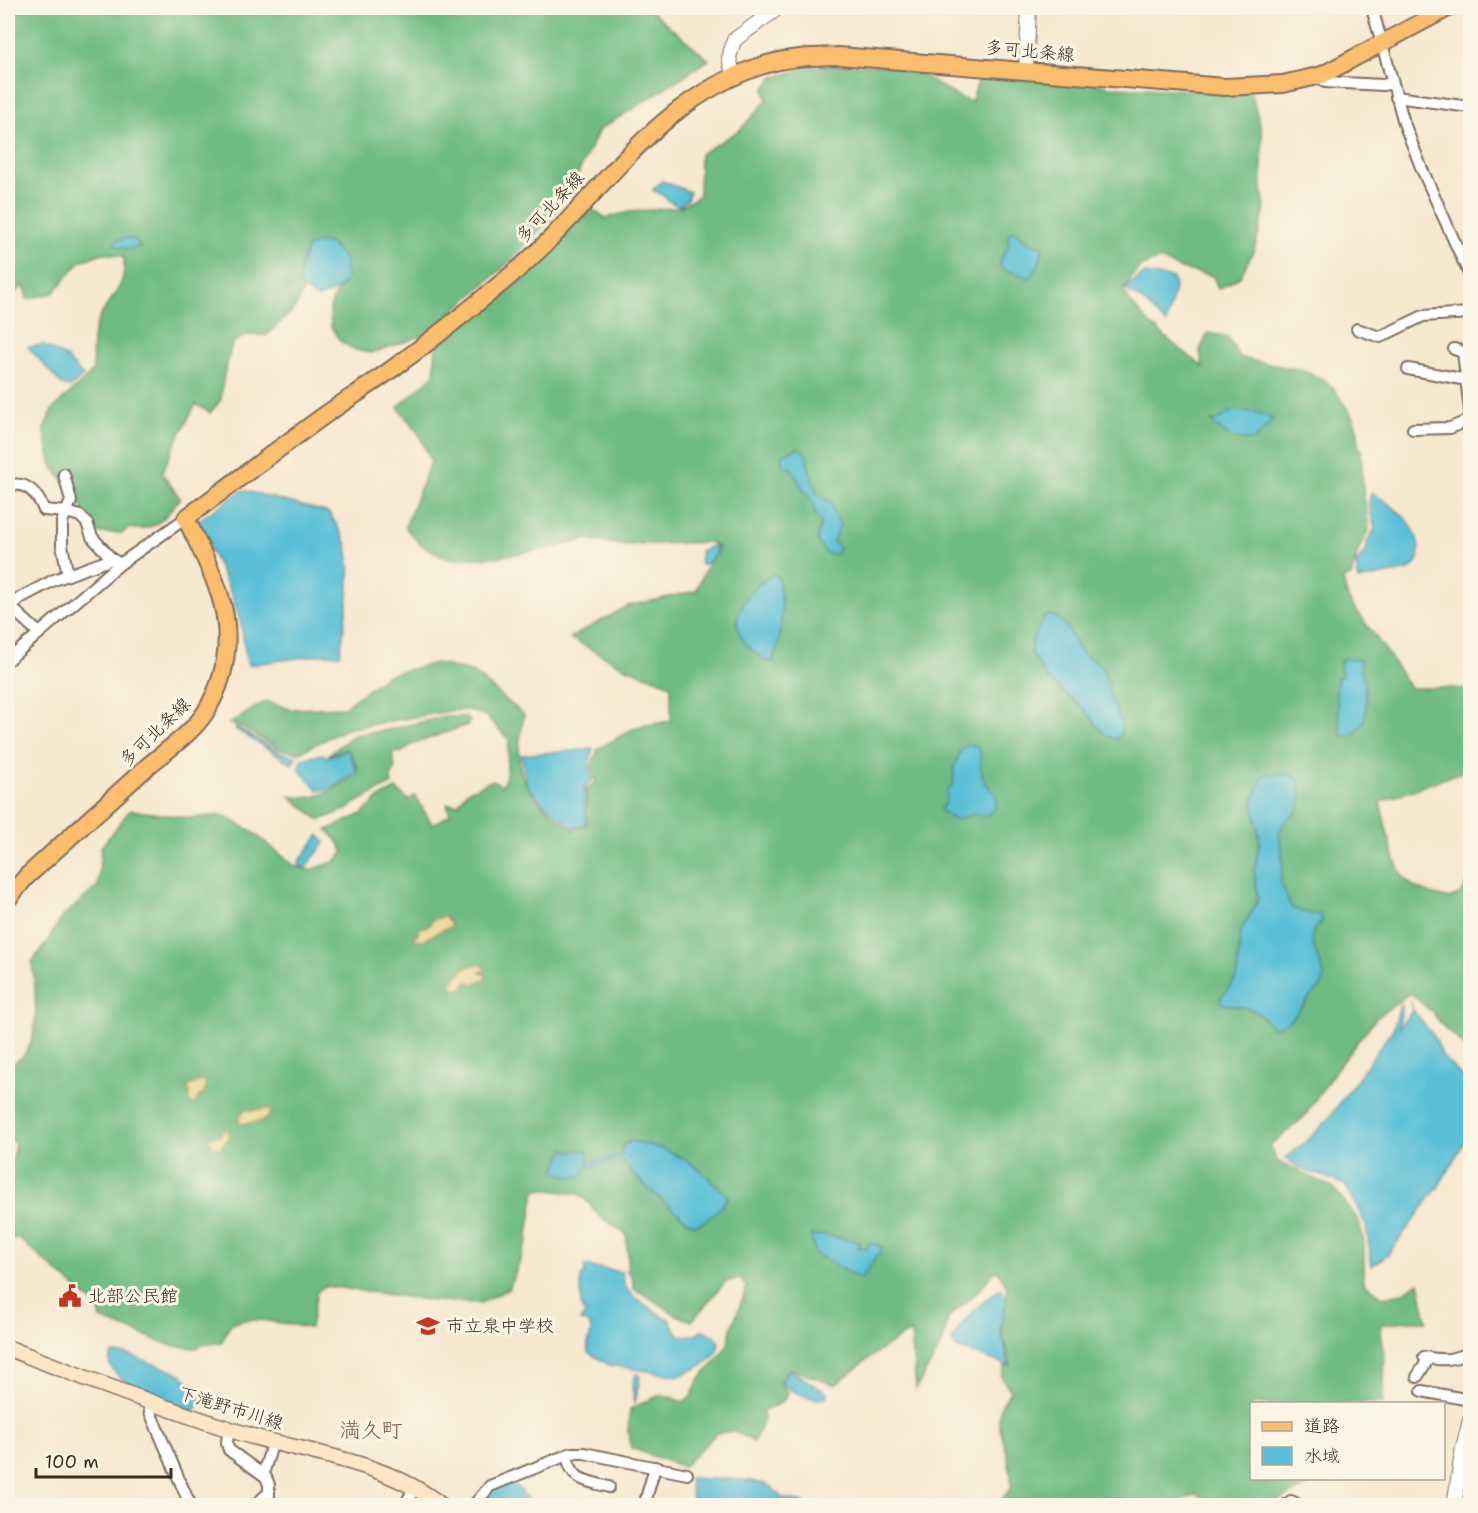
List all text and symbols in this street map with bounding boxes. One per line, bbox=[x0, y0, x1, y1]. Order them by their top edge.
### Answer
street label: 多可北条線 bbox=[984, 35, 1076, 67]
street label: 多可北条線 bbox=[511, 166, 589, 248]
street label: 多可北条線 bbox=[114, 692, 196, 772]
public building icon: 北部公民館 bbox=[57, 1283, 83, 1309]
place label: 北部公民館 bbox=[88, 1284, 178, 1308]
school or university icon: 市立泉中学校 bbox=[415, 1313, 441, 1339]
place label: 市立泉中学校 bbox=[446, 1314, 554, 1338]
street label: 下滝野市川線 bbox=[176, 1381, 286, 1435]
legend bbox=[1250, 1402, 1445, 1480]
text: 道路 bbox=[1304, 1414, 1340, 1438]
district label: 満久町 bbox=[340, 1416, 403, 1444]
scale bar bbox=[36, 1441, 171, 1479]
text: 水域 bbox=[1304, 1444, 1340, 1468]
text: 100 m bbox=[45, 1450, 99, 1474]

